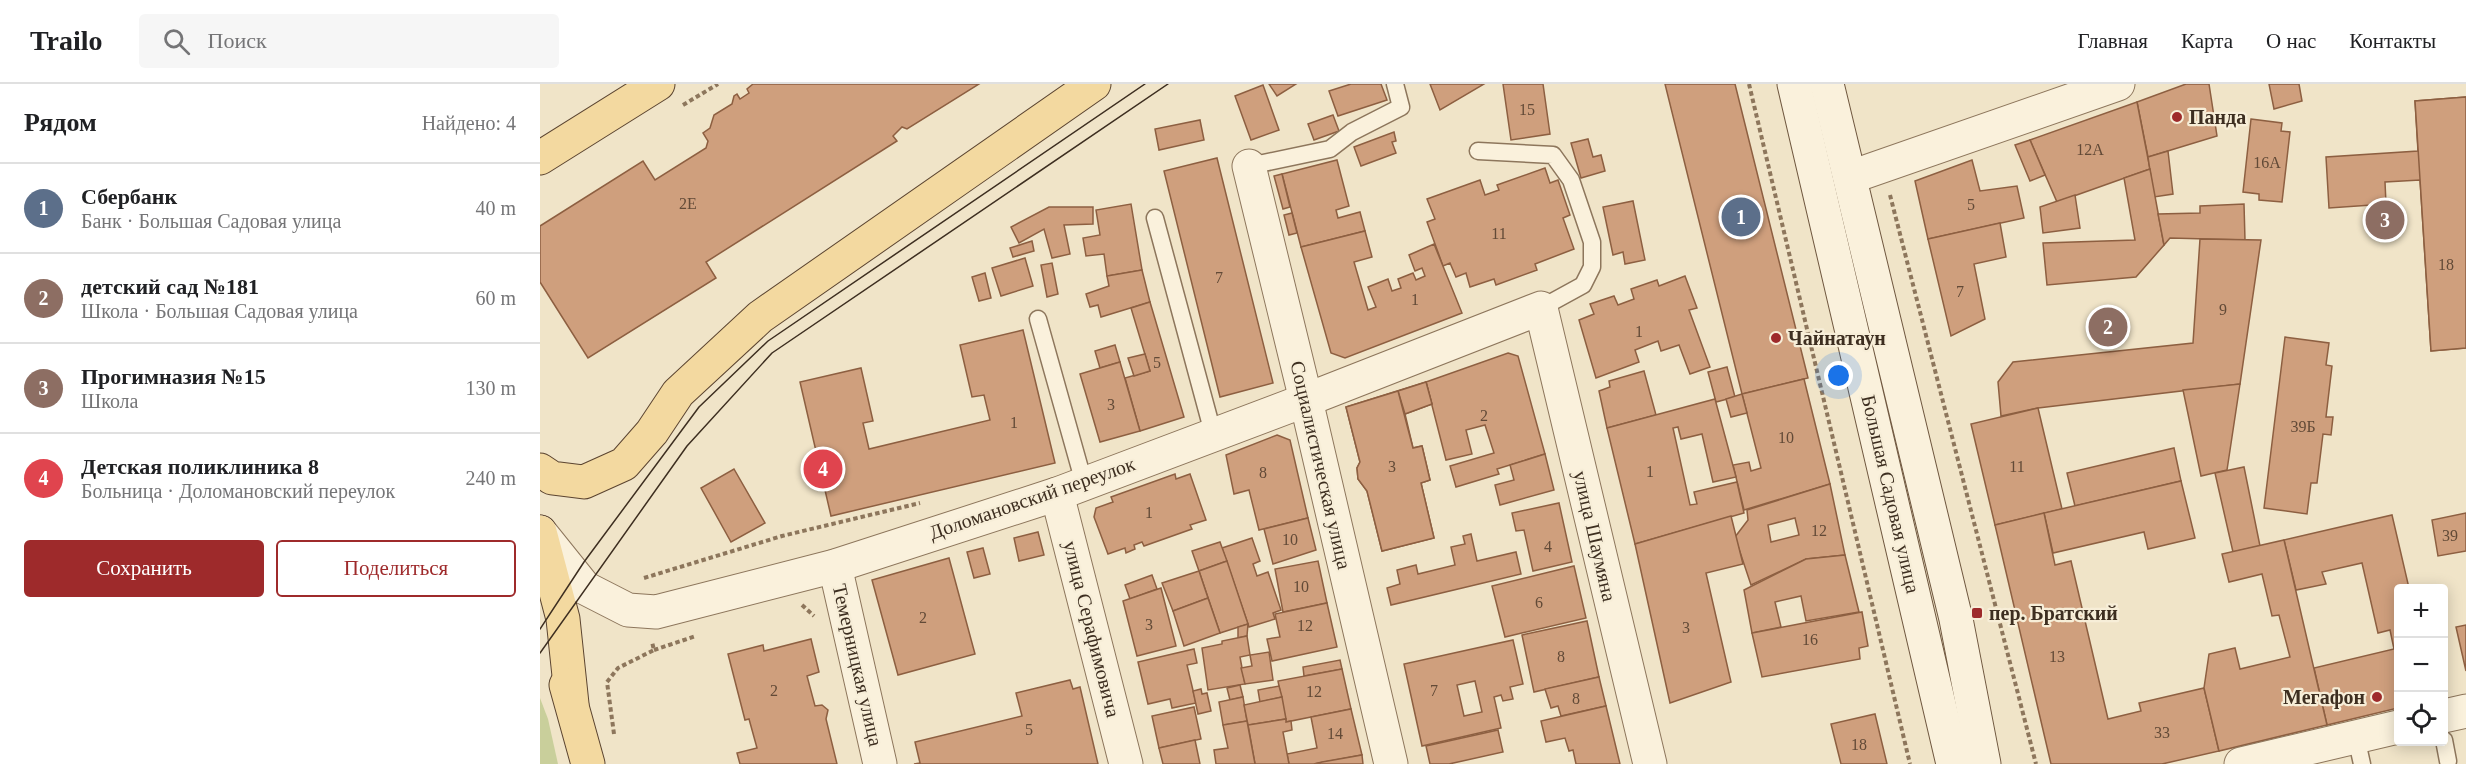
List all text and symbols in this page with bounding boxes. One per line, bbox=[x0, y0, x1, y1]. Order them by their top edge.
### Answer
search box bbox=[139, 14, 559, 68]
text: Trailo bbox=[30, 25, 103, 56]
icon: search bbox=[160, 25, 193, 58]
text: Поиск bbox=[208, 28, 267, 53]
text: Главная bbox=[2078, 29, 2148, 53]
text: Карта bbox=[2181, 29, 2233, 53]
text: О нас bbox=[2266, 29, 2316, 53]
text: Контакты bbox=[2349, 29, 2436, 53]
house number: 15 bbox=[1519, 101, 1535, 118]
place label: Панда bbox=[2189, 106, 2246, 128]
text: Рядом bbox=[24, 108, 97, 137]
marker: Панда bbox=[2170, 110, 2184, 124]
text: Найдено: 4 bbox=[422, 112, 516, 134]
house number: 12А bbox=[2076, 141, 2104, 158]
house number: 16А bbox=[2253, 154, 2281, 171]
text: Сбербанк bbox=[81, 184, 177, 209]
pin: 1 bbox=[1722, 194, 1760, 240]
house number: 2Е bbox=[679, 195, 697, 212]
house number: 5 bbox=[1967, 196, 1975, 213]
text: 1 bbox=[39, 197, 49, 219]
text: 40 m bbox=[475, 197, 516, 219]
pin: 3 bbox=[2366, 198, 2404, 242]
text: Банк · Большая Садовая улица bbox=[81, 210, 341, 232]
house number: 11 bbox=[1491, 225, 1507, 242]
house number: 18 bbox=[2438, 256, 2454, 273]
house number: 7 bbox=[1215, 269, 1223, 286]
text: детский сад №181 bbox=[81, 274, 259, 299]
house number: 7 bbox=[1956, 283, 1964, 300]
text: 2 bbox=[39, 287, 49, 309]
text: 60 m bbox=[475, 287, 516, 309]
house number: 1 bbox=[1411, 291, 1419, 308]
text: Школа · Большая Садовая улица bbox=[81, 300, 358, 322]
house number: 9 bbox=[2219, 301, 2227, 318]
pin: 2 bbox=[2088, 304, 2128, 350]
house number: 1 bbox=[1635, 323, 1643, 340]
place label: Чайнатаун bbox=[1788, 327, 1886, 350]
marker: Чайнатаун bbox=[1769, 331, 1783, 345]
house number: 5 bbox=[1153, 354, 1161, 371]
street label: Социалистическая улица bbox=[1285, 359, 1356, 572]
your location bbox=[1824, 361, 1853, 390]
text: Прогимназия №15 bbox=[81, 364, 266, 389]
text: 3 bbox=[39, 377, 49, 399]
text: 130 m bbox=[465, 377, 516, 399]
text: Школа bbox=[81, 390, 138, 412]
street label: Большая Садовая улица bbox=[1856, 393, 1925, 596]
house number: 3 bbox=[1107, 396, 1115, 413]
house number: 2 bbox=[1480, 407, 1488, 424]
house number: 1 bbox=[1010, 414, 1018, 431]
house number: 39Б bbox=[2290, 418, 2316, 435]
house number: 10 bbox=[1778, 429, 1794, 446]
pin: 4 bbox=[804, 446, 842, 492]
street label: Доломановский переулок bbox=[926, 452, 1138, 545]
text: Детская поликлиника 8 bbox=[81, 454, 319, 479]
house number: 3 bbox=[1388, 458, 1396, 475]
house number: 11 bbox=[2009, 458, 2025, 475]
house number: 1 bbox=[1646, 463, 1654, 480]
house number: 8 bbox=[1259, 464, 1267, 481]
text: 4 bbox=[39, 467, 49, 489]
text: 240 m bbox=[465, 467, 516, 489]
street label: улица Шаумяна bbox=[1568, 468, 1621, 604]
text: Больница · Доломановский переулок bbox=[81, 480, 395, 502]
house number: 1 bbox=[1145, 504, 1153, 521]
house number: 12 bbox=[1811, 522, 1827, 539]
house number: 39 bbox=[2442, 527, 2458, 544]
house number: 10 bbox=[1282, 531, 1298, 548]
street label: улица Серафимовича bbox=[1058, 538, 1125, 720]
house number: 4 bbox=[1544, 538, 1552, 555]
button: Сохранить bbox=[24, 540, 264, 597]
button: Поделиться bbox=[276, 540, 516, 597]
house number: 10 bbox=[1293, 578, 1309, 595]
street label: Темерницкая улица bbox=[828, 582, 887, 749]
map controls bbox=[2394, 584, 2448, 746]
button: + bbox=[2394, 584, 2448, 638]
house number: 6 bbox=[1535, 594, 1543, 611]
place label: пер. Братский bbox=[1989, 602, 2118, 625]
marker: пер. Братский bbox=[1970, 606, 1984, 620]
house number: 2 bbox=[919, 609, 927, 626]
house number: 3 bbox=[1145, 616, 1153, 633]
house number: 12 bbox=[1297, 617, 1313, 634]
house number: 3 bbox=[1682, 619, 1690, 636]
house number: 16 bbox=[1802, 631, 1818, 648]
button: − bbox=[2394, 638, 2448, 692]
house number: 8 bbox=[1557, 648, 1565, 665]
house number: 13 bbox=[2049, 648, 2065, 665]
house number: 2 bbox=[770, 682, 778, 699]
house number: 7 bbox=[1430, 682, 1438, 699]
house number: 12 bbox=[1306, 683, 1322, 700]
place label: Мегафон bbox=[2283, 686, 2365, 709]
house number: 8 bbox=[1572, 690, 1580, 707]
marker: Мегафон bbox=[2370, 690, 2384, 704]
button: locate bbox=[2394, 692, 2448, 746]
house number: 5 bbox=[1025, 721, 1033, 738]
house number: 33 bbox=[2154, 724, 2170, 741]
house number: 14 bbox=[1327, 725, 1343, 742]
house number: 18 bbox=[1851, 736, 1867, 753]

